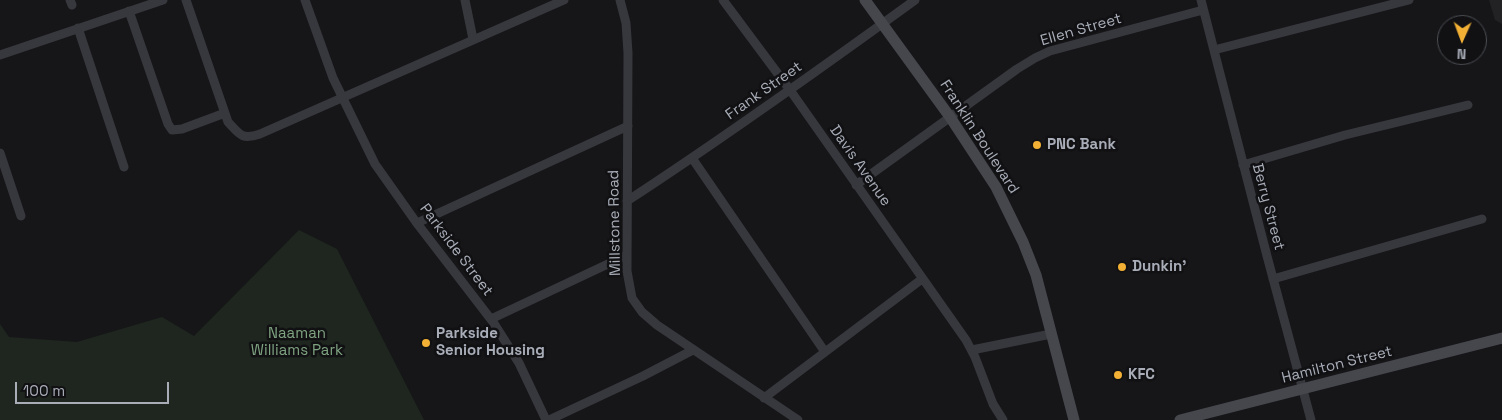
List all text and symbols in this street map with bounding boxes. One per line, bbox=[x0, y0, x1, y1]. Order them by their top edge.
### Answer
street label: Ellen Street bbox=[1038, 10, 1124, 50]
north arrow bbox=[1437, 15, 1487, 65]
text: N bbox=[1457, 45, 1467, 63]
street label: Frank Street bbox=[722, 58, 806, 124]
street label: Franklin Boulevard bbox=[936, 77, 1022, 197]
street label: Davis Avenue bbox=[825, 122, 895, 210]
place label: PNC Bank bbox=[1047, 136, 1116, 154]
marker: PNC Bank bbox=[1031, 139, 1043, 151]
street label: Berry Street bbox=[1248, 162, 1288, 252]
street label: Millstone Road bbox=[605, 170, 625, 276]
street label: Parkside Street bbox=[415, 200, 497, 300]
place label: Dunkin' bbox=[1132, 258, 1186, 276]
marker: Dunkin' bbox=[1116, 261, 1128, 273]
park label: Naaman Williams Park bbox=[251, 325, 343, 360]
place label: Parkside Senior Housing bbox=[436, 325, 545, 360]
marker: Parkside Senior Housing bbox=[420, 337, 432, 349]
street label: Hamilton Street bbox=[1280, 343, 1394, 387]
place label: KFC bbox=[1128, 366, 1155, 384]
marker: KFC bbox=[1112, 369, 1124, 381]
scale bar bbox=[18, 372, 171, 404]
text: 100 m bbox=[23, 381, 65, 400]

